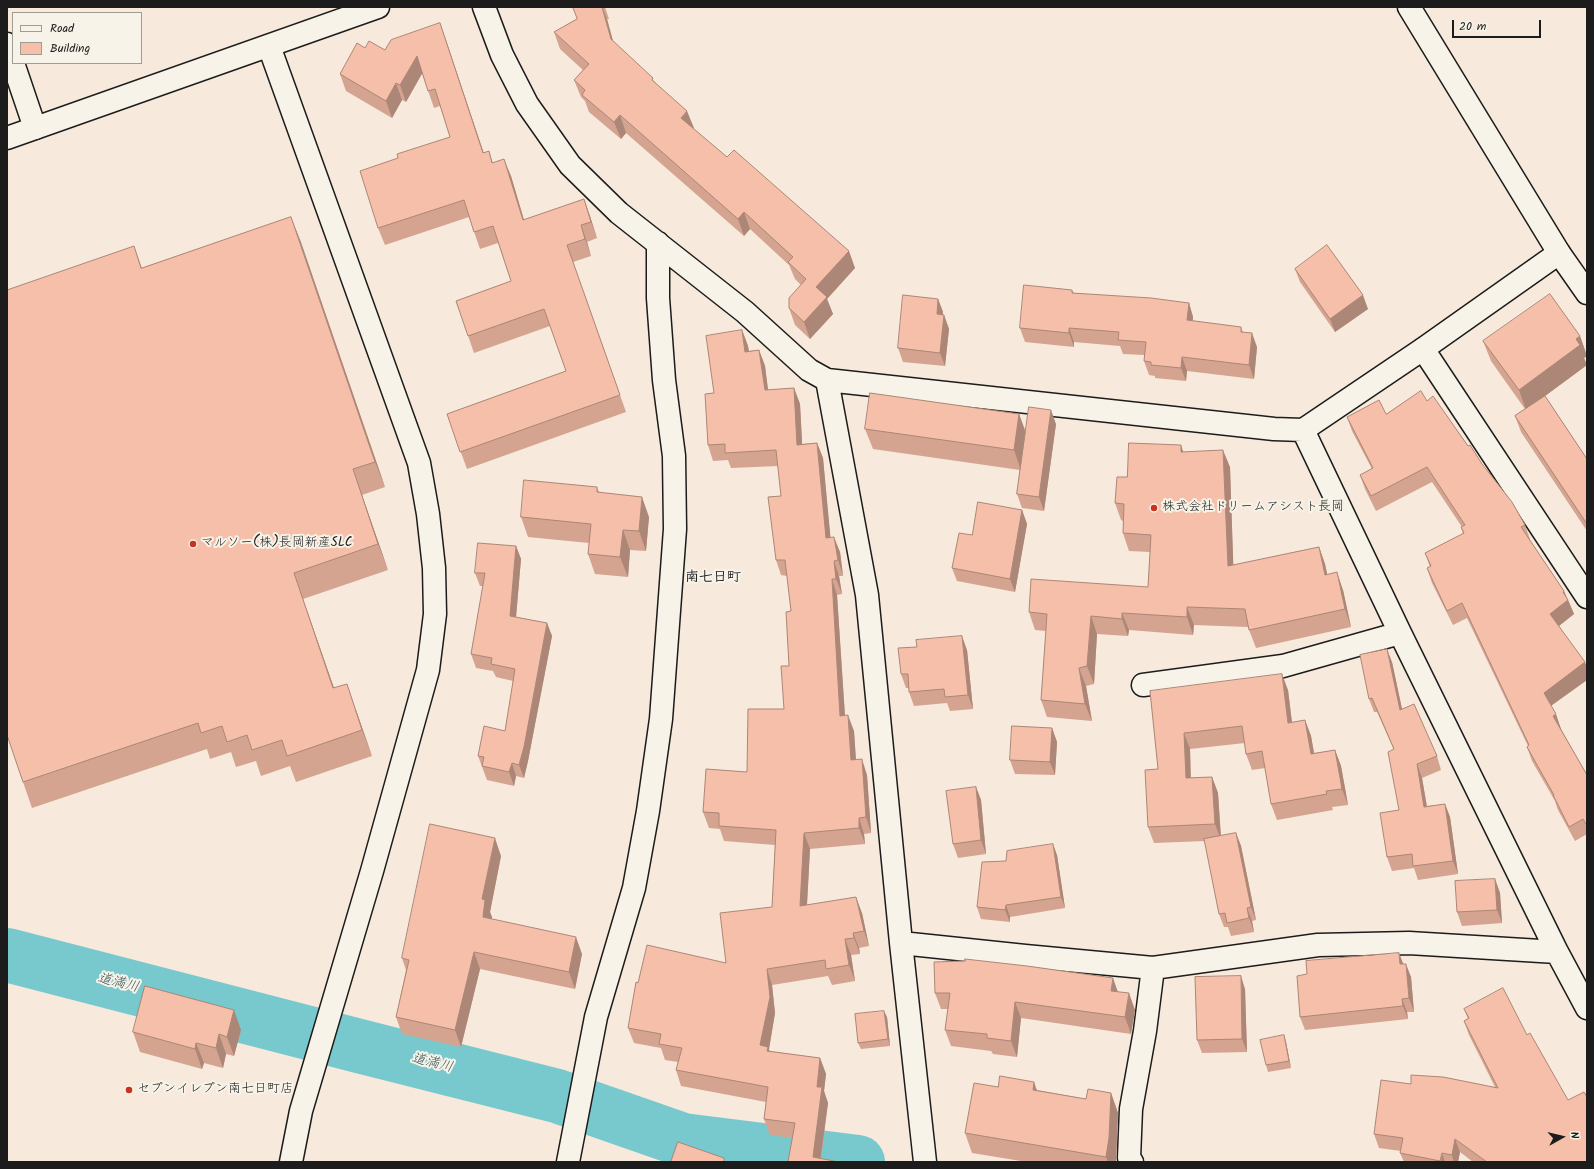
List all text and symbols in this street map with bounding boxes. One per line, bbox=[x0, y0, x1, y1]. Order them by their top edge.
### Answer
legend bbox=[12, 12, 142, 64]
scale bar bbox=[1454, 12, 1543, 38]
text: 20 m bbox=[1459, 17, 1486, 36]
text: Road bbox=[50, 19, 74, 38]
text: Building bbox=[50, 39, 90, 58]
place label: 株式会社ドリームアシスト長岡 bbox=[1162, 500, 1344, 516]
marker: 株式会社ドリームアシスト長岡 bbox=[1149, 503, 1159, 513]
place label: マルソー(株)長岡新産SLC bbox=[201, 536, 353, 552]
marker: マルソー(株)長岡新産SLC bbox=[188, 539, 198, 549]
district label: 南七日町 bbox=[685, 571, 741, 587]
water label: 道満川 bbox=[96, 971, 140, 997]
water label: 道満川 bbox=[410, 1051, 454, 1077]
place label: セブンイレブン南七日町店 bbox=[137, 1082, 293, 1098]
marker: セブンイレブン南七日町店 bbox=[124, 1085, 134, 1095]
north arrow bbox=[1542, 1117, 1582, 1157]
text: N bbox=[1564, 1131, 1583, 1140]

